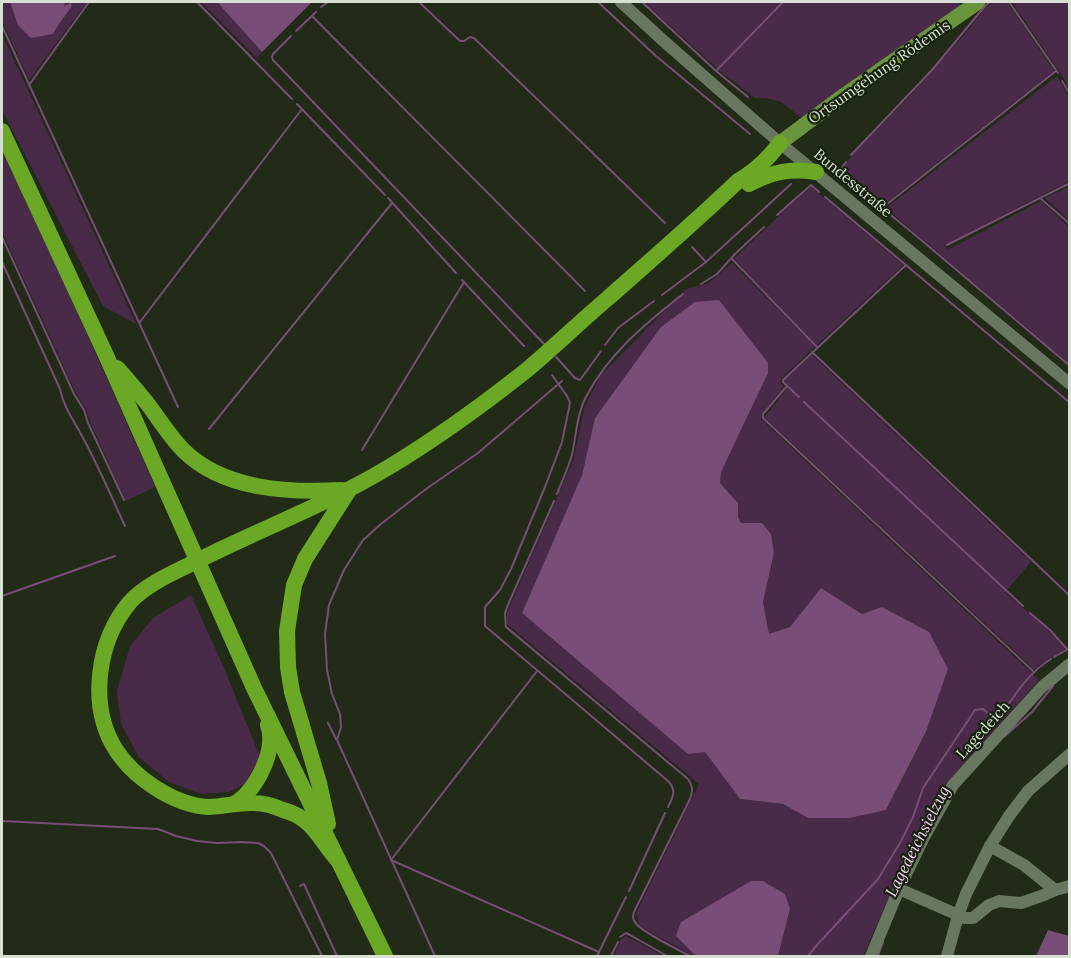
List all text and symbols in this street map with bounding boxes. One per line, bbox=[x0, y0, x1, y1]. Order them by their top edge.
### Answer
street label: Ortsumgehung Rödemis bbox=[804, 15, 953, 128]
street label: Bundesstraße bbox=[810, 144, 896, 221]
street label: Lagedeich bbox=[952, 697, 1014, 763]
water label: Lagedeichsielzug bbox=[880, 782, 954, 900]

